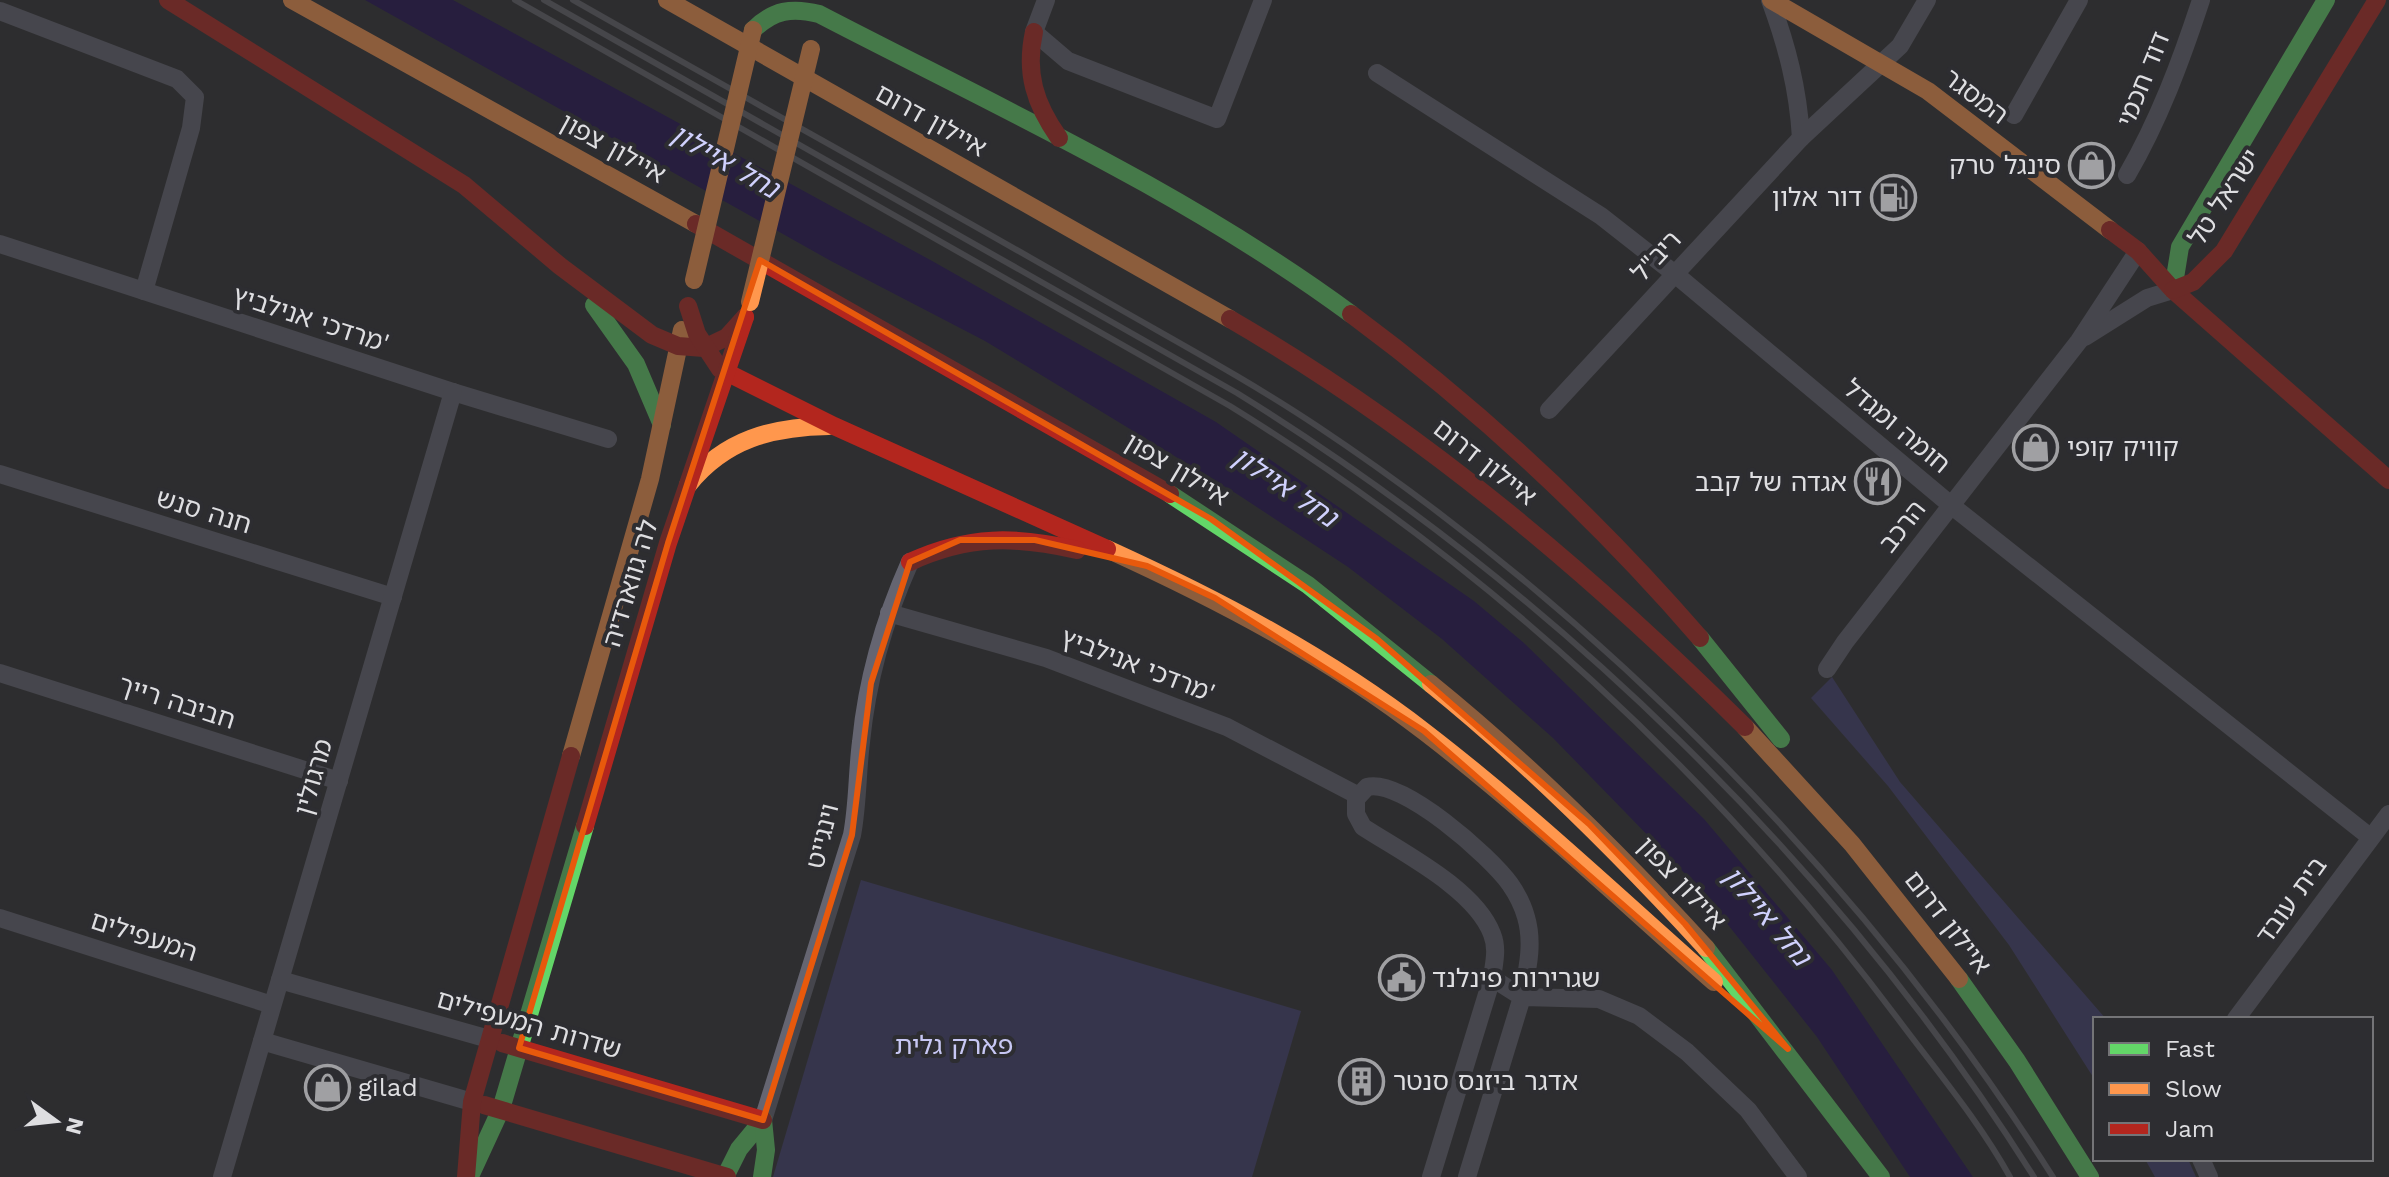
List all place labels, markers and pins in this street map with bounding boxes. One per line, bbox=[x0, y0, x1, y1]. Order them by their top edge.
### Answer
shop icon: סינגל טרק bbox=[2068, 141, 2116, 189]
place label: סינגל טרק bbox=[1949, 150, 2061, 180]
fuel station icon: דור אלון bbox=[1869, 173, 1917, 221]
place label: דור אלון bbox=[1772, 182, 1862, 212]
shop icon: קוויק קופי bbox=[2012, 423, 2060, 471]
place label: קוויק קופי bbox=[2067, 432, 2179, 462]
restaurant icon: אגדה של קבב bbox=[1854, 458, 1902, 506]
place label: אגדה של קבב bbox=[1695, 467, 1847, 497]
public building icon: שגרירות פינלנד bbox=[1377, 954, 1425, 1002]
place label: שגרירות פינלנד bbox=[1432, 963, 1600, 993]
building icon: אדגר ביזנס סנטר bbox=[1338, 1057, 1386, 1105]
shop icon: gilad bbox=[303, 1063, 351, 1111]
place label: אדגר ביזנס סנטר bbox=[1393, 1066, 1578, 1096]
place label: gilad bbox=[358, 1072, 418, 1102]

